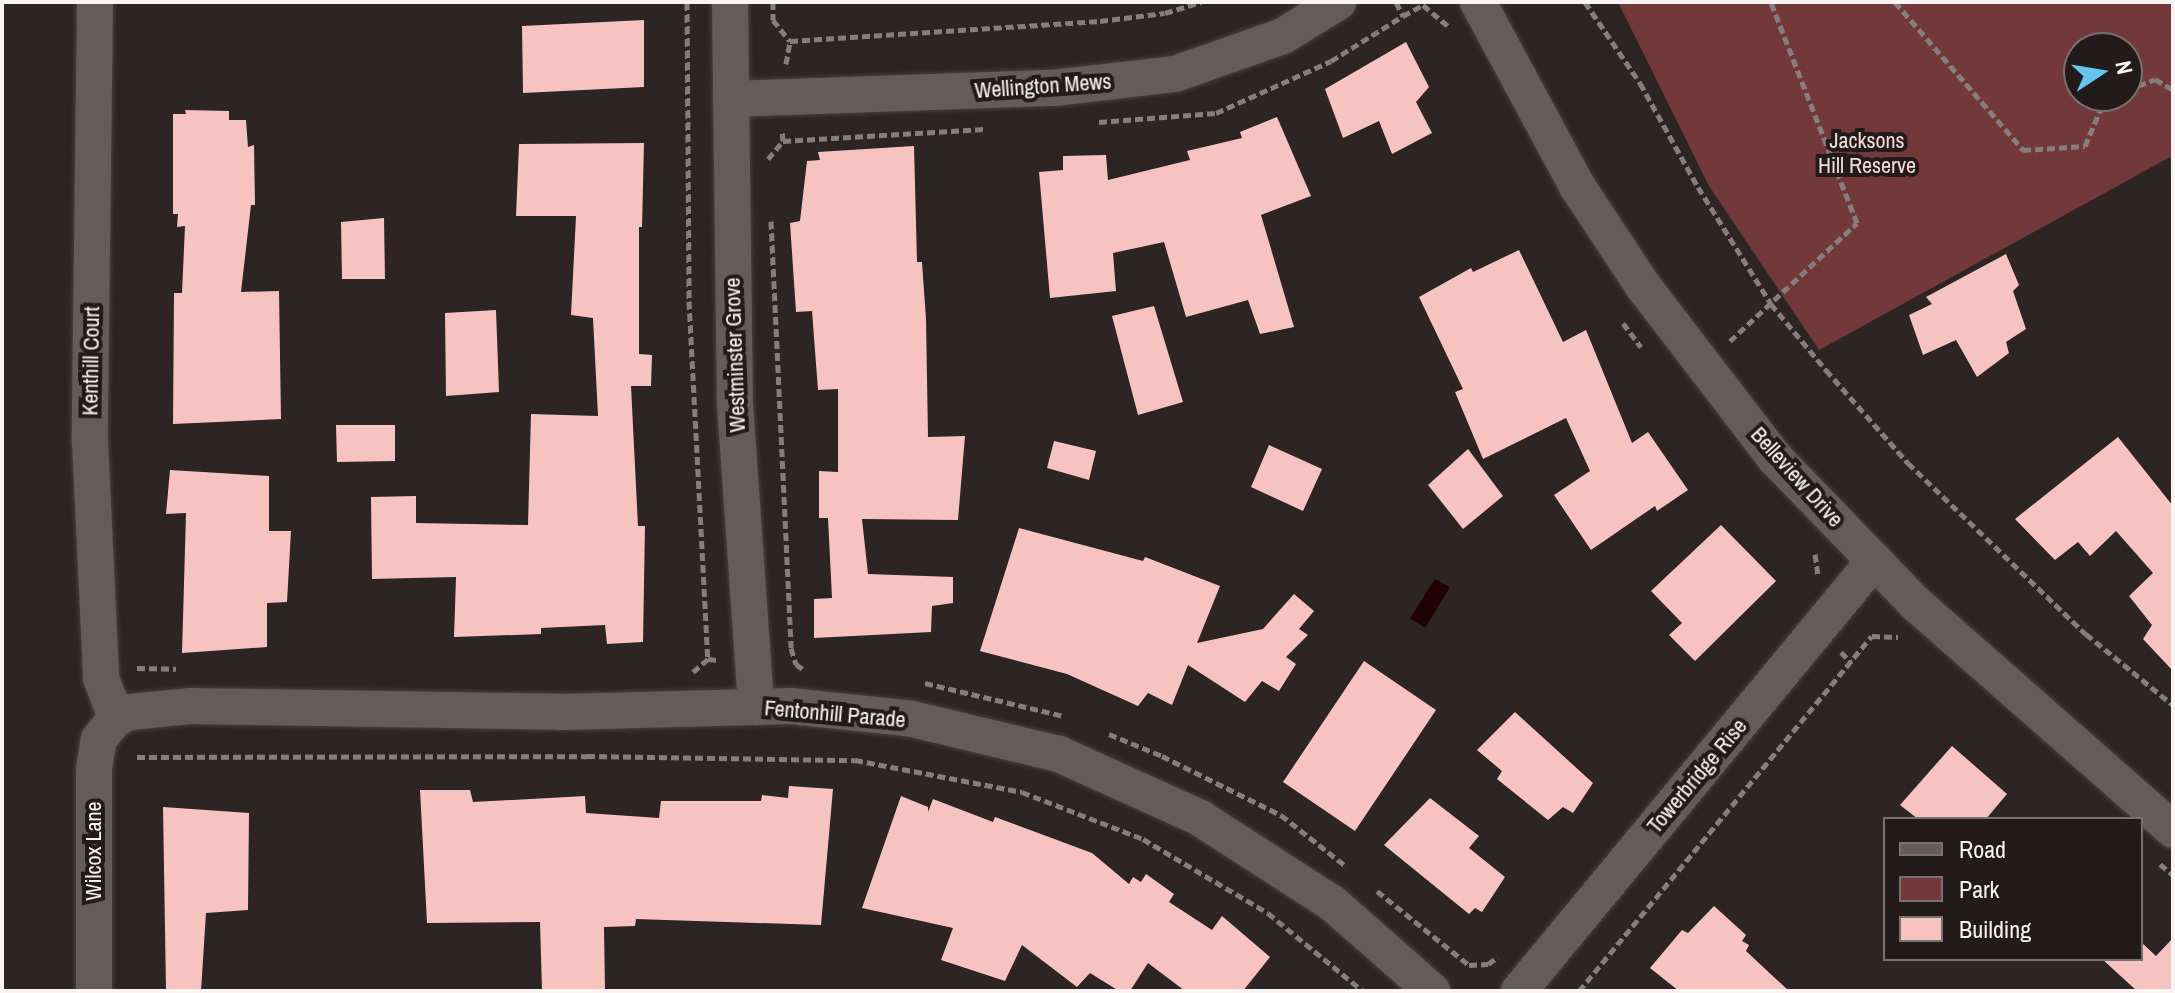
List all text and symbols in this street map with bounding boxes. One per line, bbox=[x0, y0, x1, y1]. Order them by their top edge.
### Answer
north arrow bbox=[2063, 32, 2143, 112]
text: N bbox=[2108, 58, 2141, 77]
street label: Wellington Mews bbox=[974, 68, 1112, 104]
park label: Jacksons Hill Reserve bbox=[1818, 127, 1916, 178]
street label: Westminster Grove bbox=[719, 277, 751, 433]
street label: Kenthill Court bbox=[77, 306, 105, 416]
street label: Belleview Drive bbox=[1745, 422, 1849, 532]
street label: Fentonhill Parade bbox=[763, 695, 907, 733]
street label: Towerbridge Rise bbox=[1641, 713, 1753, 839]
street label: Wilcox Lane bbox=[81, 801, 107, 901]
legend bbox=[1883, 817, 2143, 961]
text: Road bbox=[1959, 833, 2006, 865]
text: Park bbox=[1959, 873, 1999, 905]
text: Building bbox=[1959, 913, 2031, 945]

